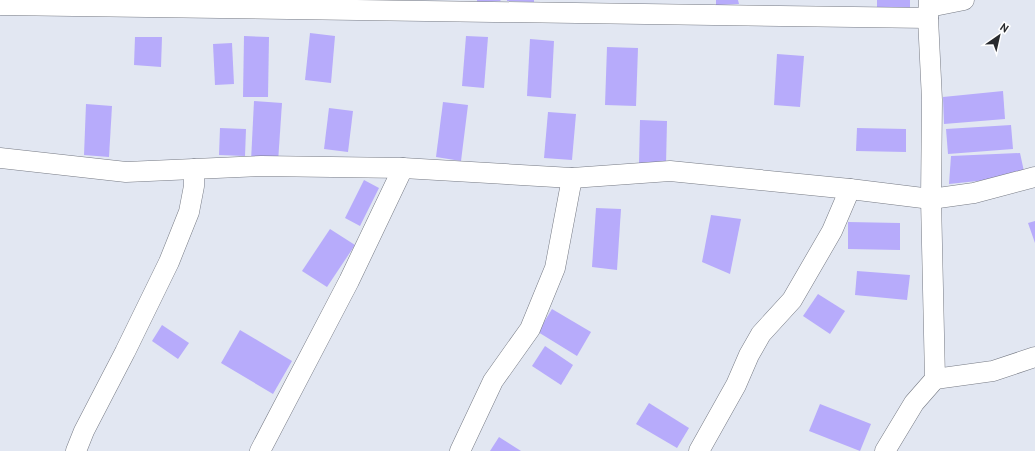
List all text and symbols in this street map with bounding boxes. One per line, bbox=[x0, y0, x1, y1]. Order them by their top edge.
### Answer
north arrow bbox=[979, 16, 1019, 56]
text: N bbox=[998, 20, 1012, 36]

